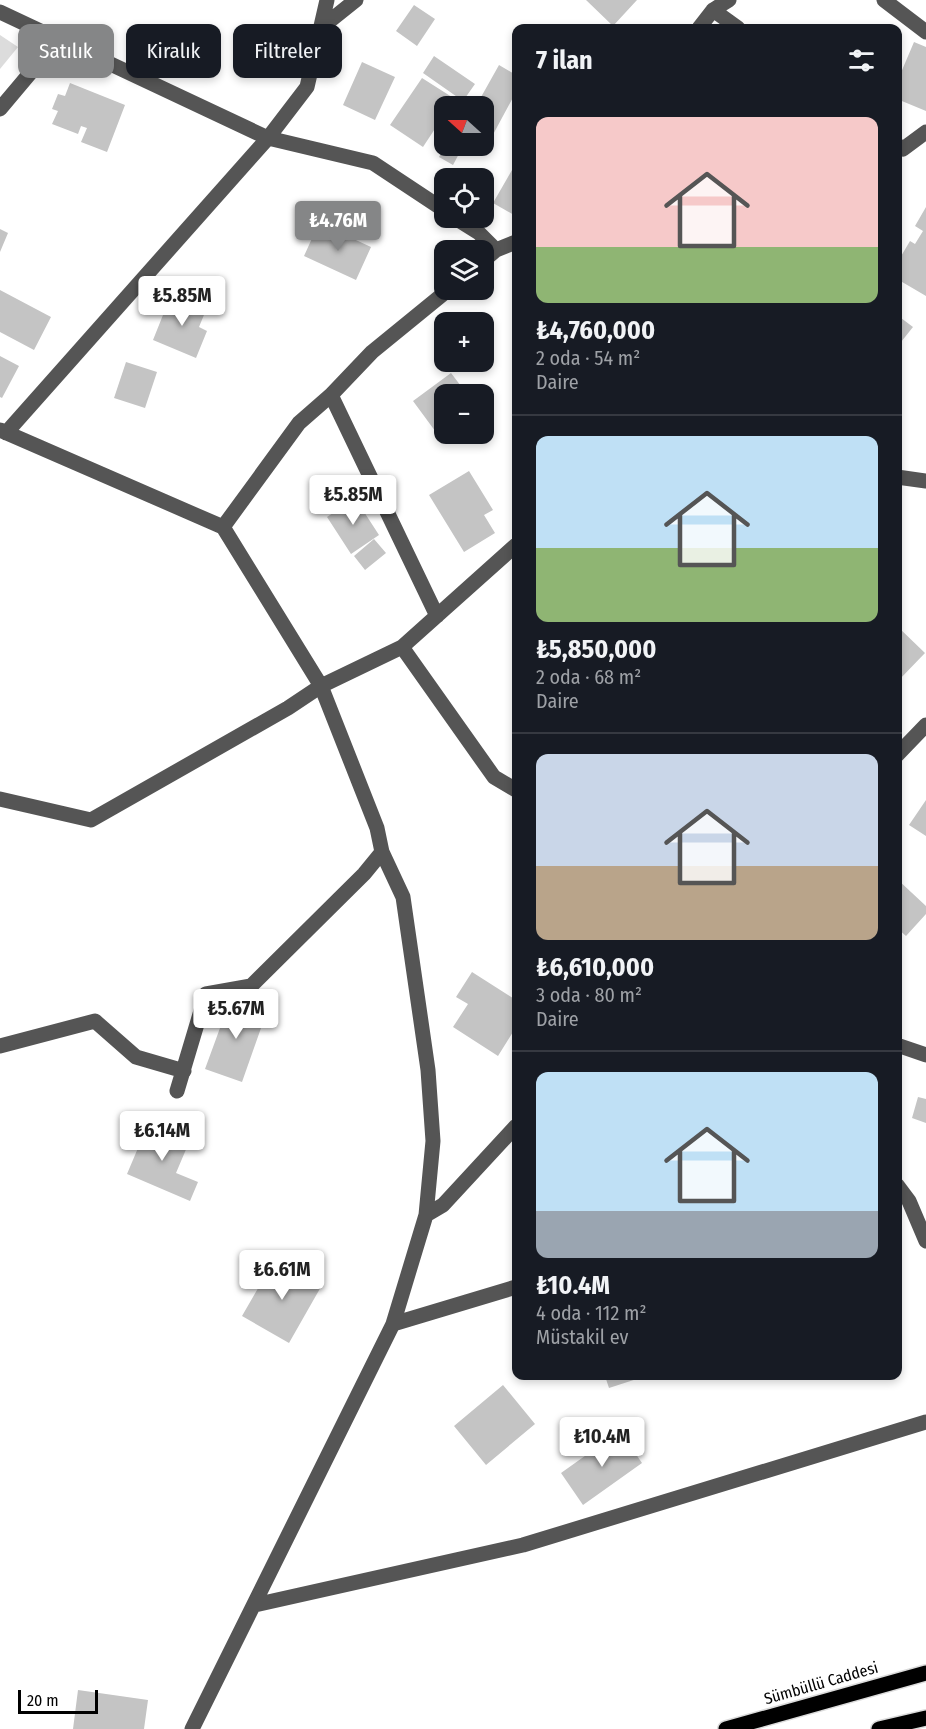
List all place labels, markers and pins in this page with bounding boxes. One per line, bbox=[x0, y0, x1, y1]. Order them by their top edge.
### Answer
pin: ₺4.76M bbox=[289, 201, 387, 252]
pin: ₺5.85M bbox=[133, 276, 231, 327]
pin: ₺5.85M bbox=[304, 475, 402, 526]
pin: ₺5.67M bbox=[187, 989, 285, 1040]
pin: ₺6.14M bbox=[113, 1111, 211, 1162]
pin: ₺6.61M bbox=[233, 1250, 331, 1301]
pin: ₺10.4M bbox=[553, 1417, 651, 1468]

